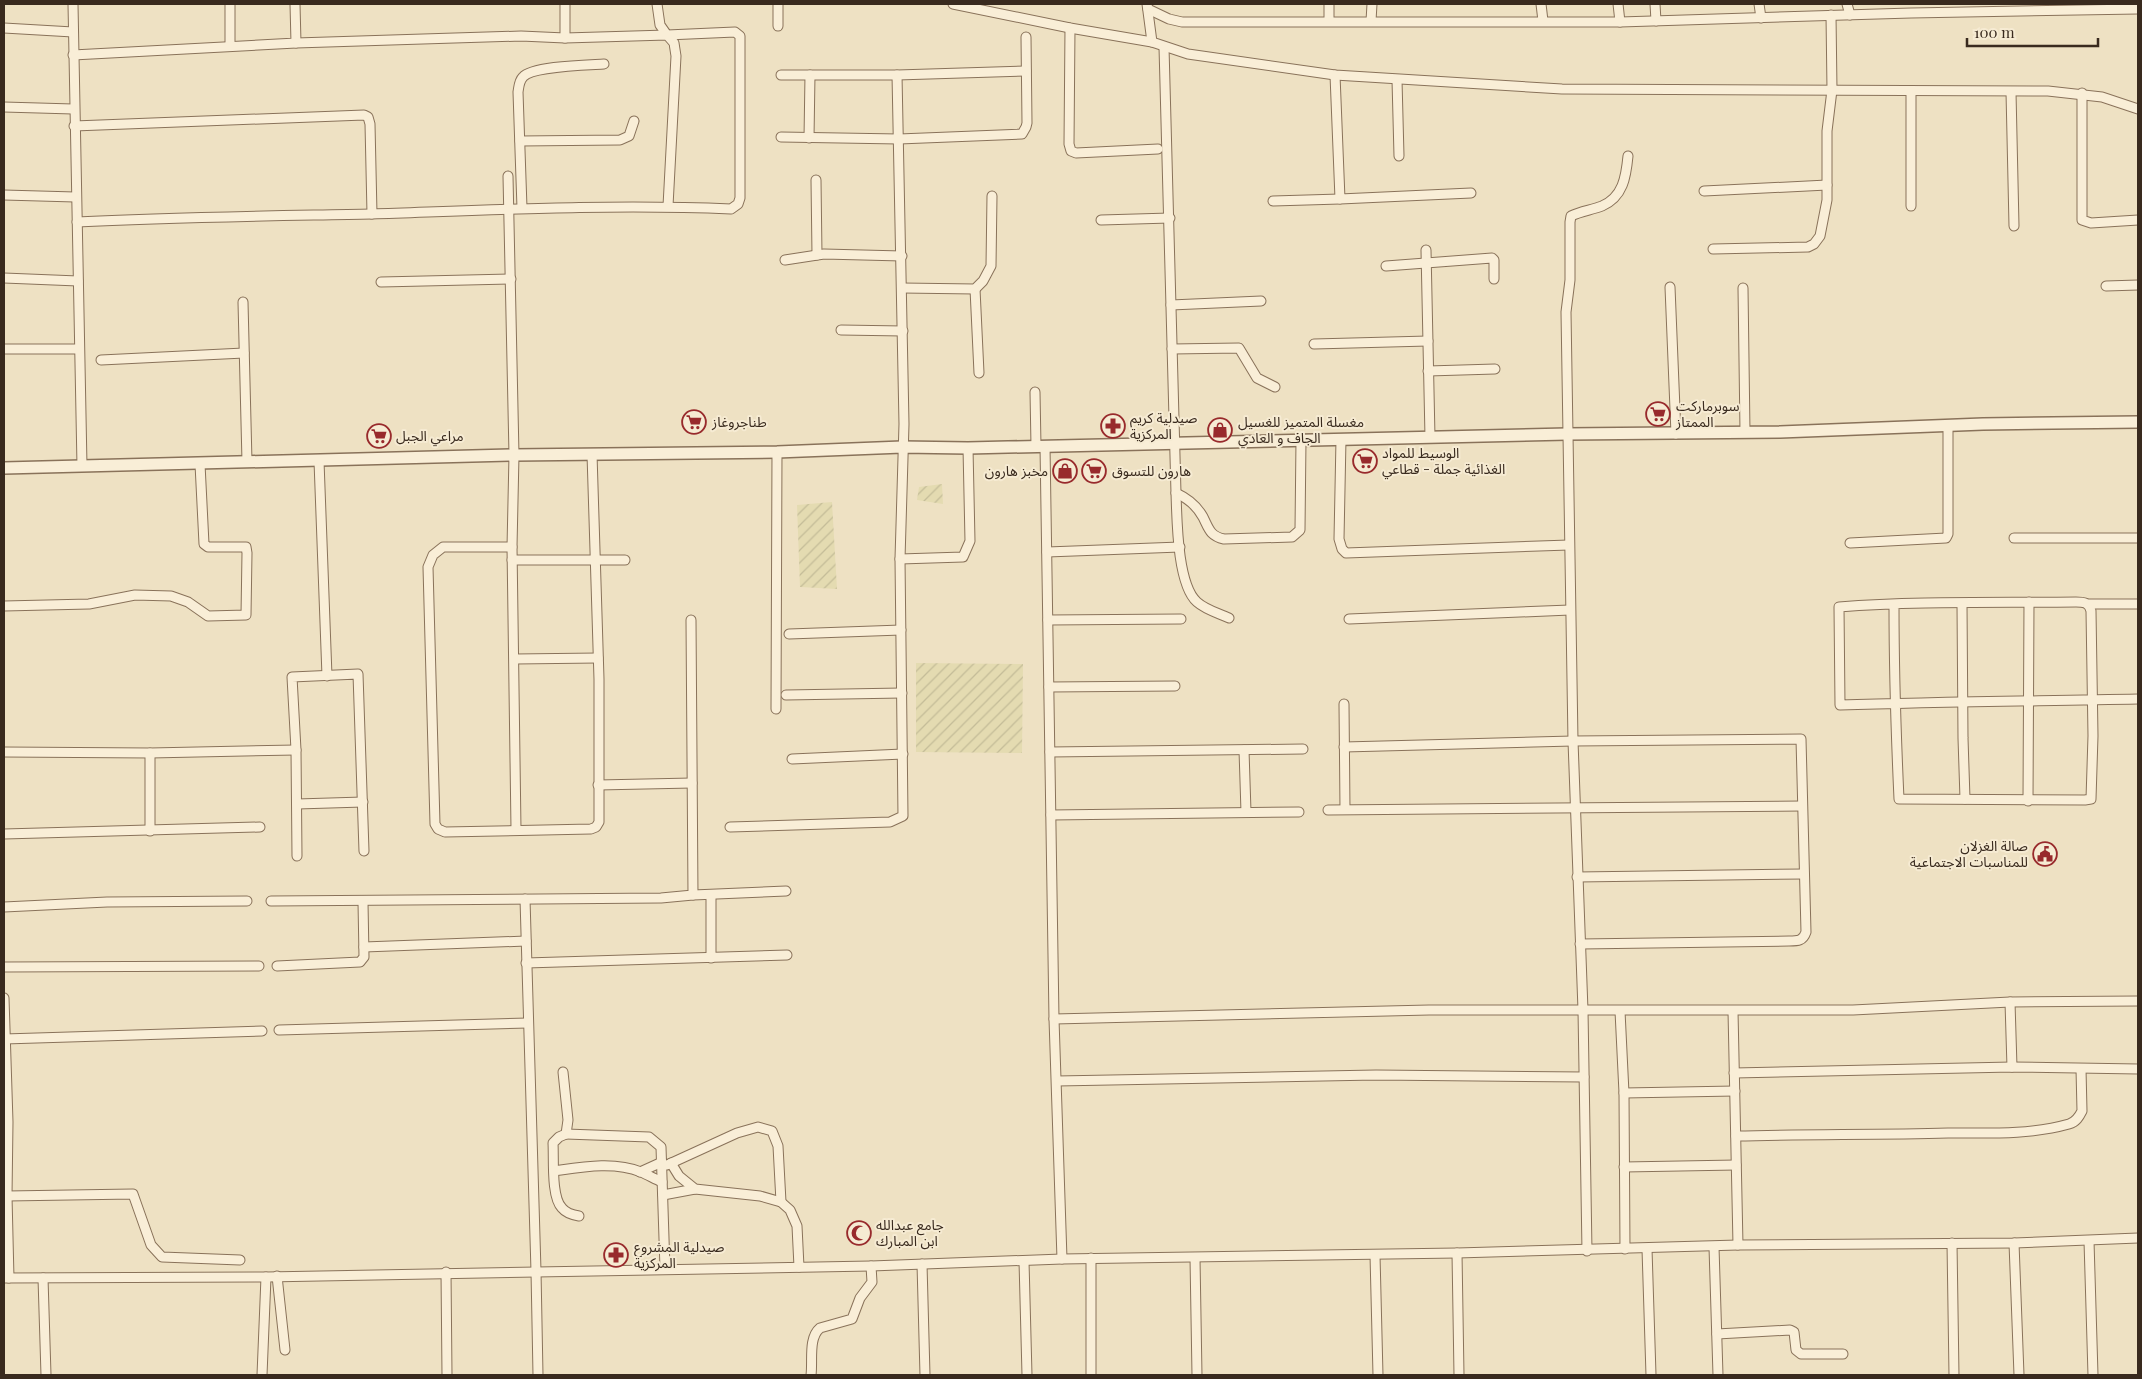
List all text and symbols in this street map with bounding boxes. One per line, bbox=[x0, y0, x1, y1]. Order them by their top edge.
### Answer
scale bar bbox=[1967, 15, 2098, 47]
text: 100 m bbox=[1974, 22, 2015, 42]
place label: سوبرماركت الممتاز bbox=[1675, 396, 1739, 431]
supermarket icon: سوبرماركت الممتاز bbox=[1645, 401, 1671, 427]
place label: صيدلية كريم المركزية bbox=[1130, 408, 1198, 443]
supermarket icon: طناجروغاز bbox=[681, 409, 707, 435]
place label: طناجروغاز bbox=[711, 412, 767, 431]
place label: مغسلة المتميز للغسيل الجاف و العادي bbox=[1238, 412, 1364, 449]
pharmacy icon: صيدلية كريم المركزية bbox=[1100, 413, 1126, 439]
shop icon: مغسلة المتميز للغسيل الجاف و العادي bbox=[1207, 417, 1233, 443]
supermarket icon: مراعي الجبل bbox=[366, 423, 392, 449]
place label: مراعي الجبل bbox=[396, 426, 464, 447]
place label: الوسيط للمواد الغذائية جملة - قطاعي bbox=[1382, 443, 1505, 480]
supermarket icon: الوسيط للمواد الغذائية جملة - قطاعي bbox=[1352, 448, 1378, 474]
shop icon: مخبز هارون bbox=[1052, 458, 1078, 484]
supermarket icon: هارون للتسوق bbox=[1081, 458, 1107, 484]
place label: مخبز هارون bbox=[985, 461, 1048, 480]
place label: هارون للتسوق bbox=[1112, 461, 1191, 480]
place label: صالة الغزلان للمناسبات الاجتماعية bbox=[1910, 836, 2028, 871]
public building icon: صالة الغزلان للمناسبات الاجتماعية bbox=[2032, 841, 2058, 867]
place label: جامع عبدالله ابن المبارك bbox=[876, 1215, 944, 1250]
mosque icon: جامع عبدالله ابن المبارك bbox=[846, 1220, 872, 1246]
place label: صيدلية المشروع المركزية bbox=[634, 1237, 725, 1272]
pharmacy icon: صيدلية المشروع المركزية bbox=[603, 1242, 629, 1268]

